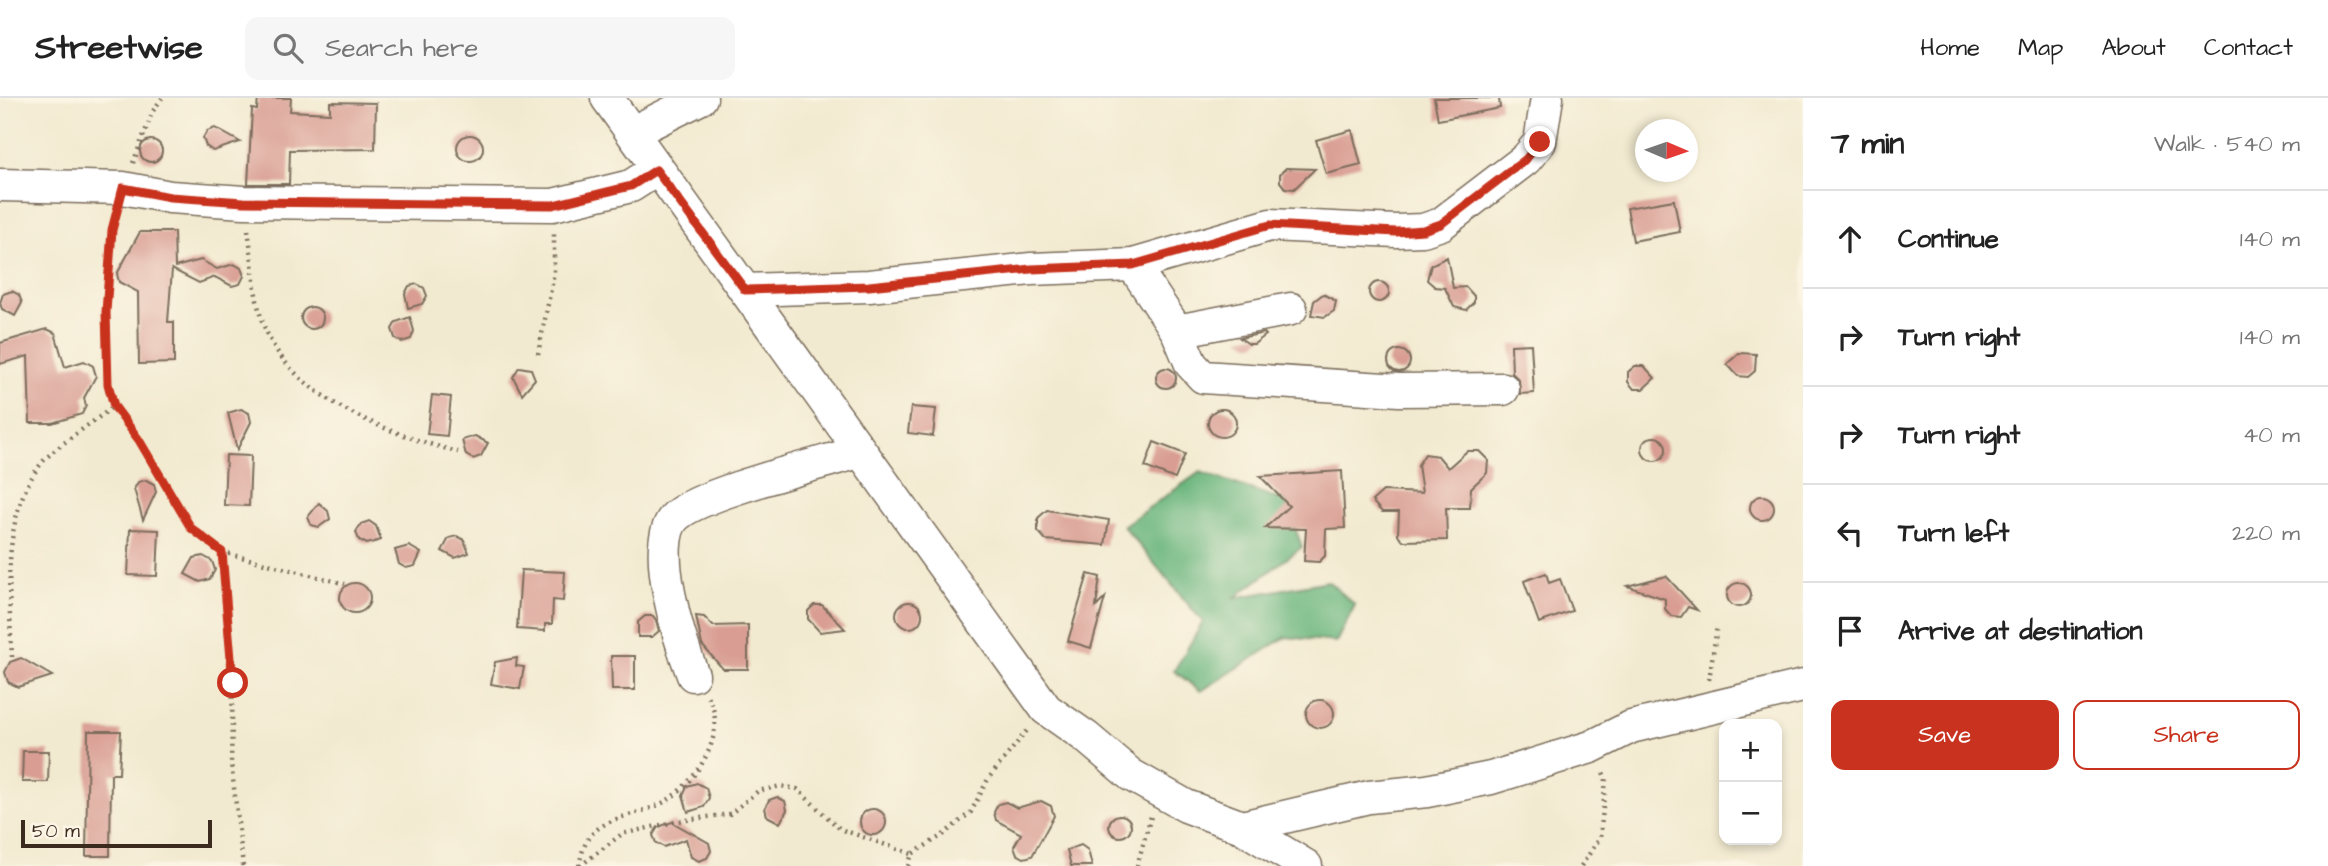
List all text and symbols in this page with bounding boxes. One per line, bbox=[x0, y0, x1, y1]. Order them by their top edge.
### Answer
search box bbox=[245, 17, 735, 80]
text: Streetwise bbox=[35, 25, 203, 71]
icon: search bbox=[269, 29, 307, 67]
text: Search here bbox=[325, 30, 478, 66]
text: Home bbox=[1920, 31, 1980, 65]
text: Map bbox=[2018, 31, 2063, 65]
text: About bbox=[2101, 31, 2166, 65]
text: Contact bbox=[2204, 31, 2293, 65]
north arrow bbox=[1635, 119, 1698, 182]
text: 7 min bbox=[1831, 123, 1904, 165]
route end bbox=[1524, 126, 1555, 157]
text: Walk · 540 m bbox=[2154, 128, 2300, 160]
icon: ahead bbox=[1831, 220, 1869, 258]
text: Continue bbox=[1898, 221, 1999, 257]
text: 140 m bbox=[2240, 223, 2300, 255]
icon: right bbox=[1831, 318, 1869, 356]
text: Turn right bbox=[1898, 319, 2020, 355]
text: 140 m bbox=[2240, 321, 2300, 353]
icon: right bbox=[1831, 416, 1869, 454]
text: Turn right bbox=[1898, 417, 2020, 453]
text: 40 m bbox=[2243, 419, 2300, 451]
icon: left bbox=[1831, 514, 1869, 552]
text: Turn left bbox=[1898, 515, 2009, 551]
text: 220 m bbox=[2232, 517, 2300, 549]
icon: arrive bbox=[1831, 612, 1869, 650]
text: Arrive at destination bbox=[1898, 613, 2143, 649]
route start bbox=[217, 667, 248, 698]
button: Save bbox=[1831, 700, 2059, 770]
button: Share bbox=[2073, 700, 2300, 770]
map controls bbox=[1719, 719, 1782, 845]
button: + bbox=[1719, 719, 1782, 782]
button: − bbox=[1719, 782, 1782, 845]
scale bar bbox=[21, 817, 212, 849]
text: 50 m bbox=[32, 818, 80, 845]

